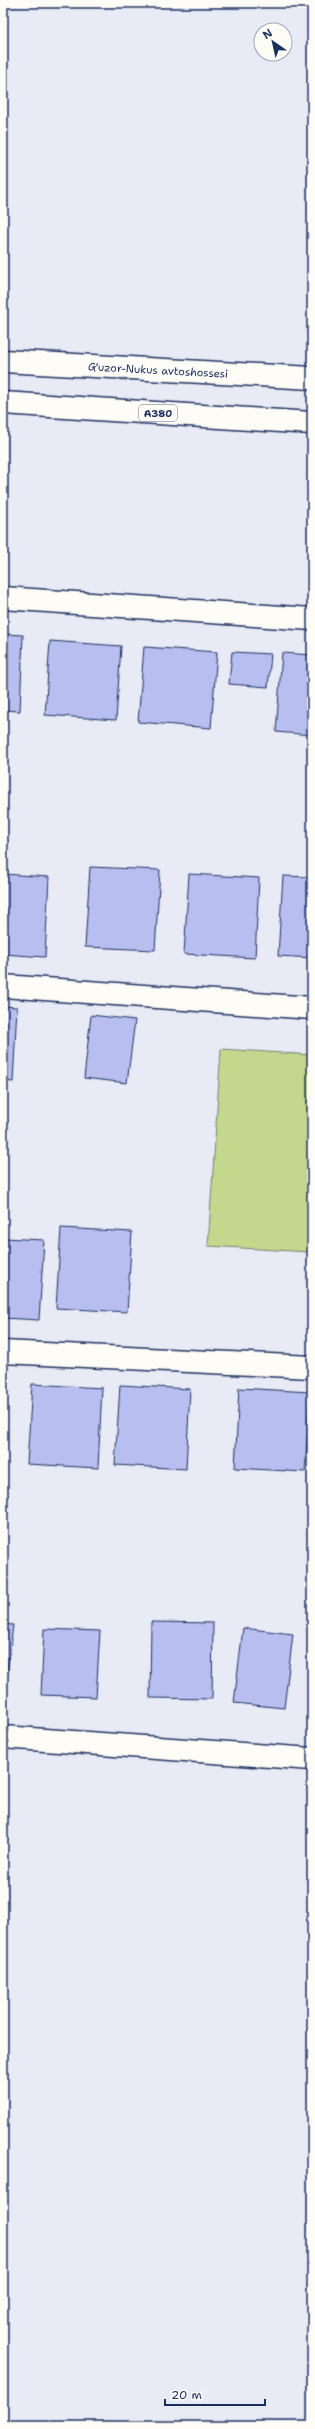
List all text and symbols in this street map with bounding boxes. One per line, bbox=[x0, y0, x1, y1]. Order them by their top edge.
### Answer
north arrow bbox=[253, 22, 293, 62]
text: N bbox=[260, 25, 276, 43]
street label: G'uzor-Nukus avtoshossesi bbox=[87, 359, 229, 382]
road number: A380 bbox=[139, 405, 177, 421]
scale bar bbox=[165, 2381, 265, 2407]
text: 20 m bbox=[171, 2387, 202, 2403]

